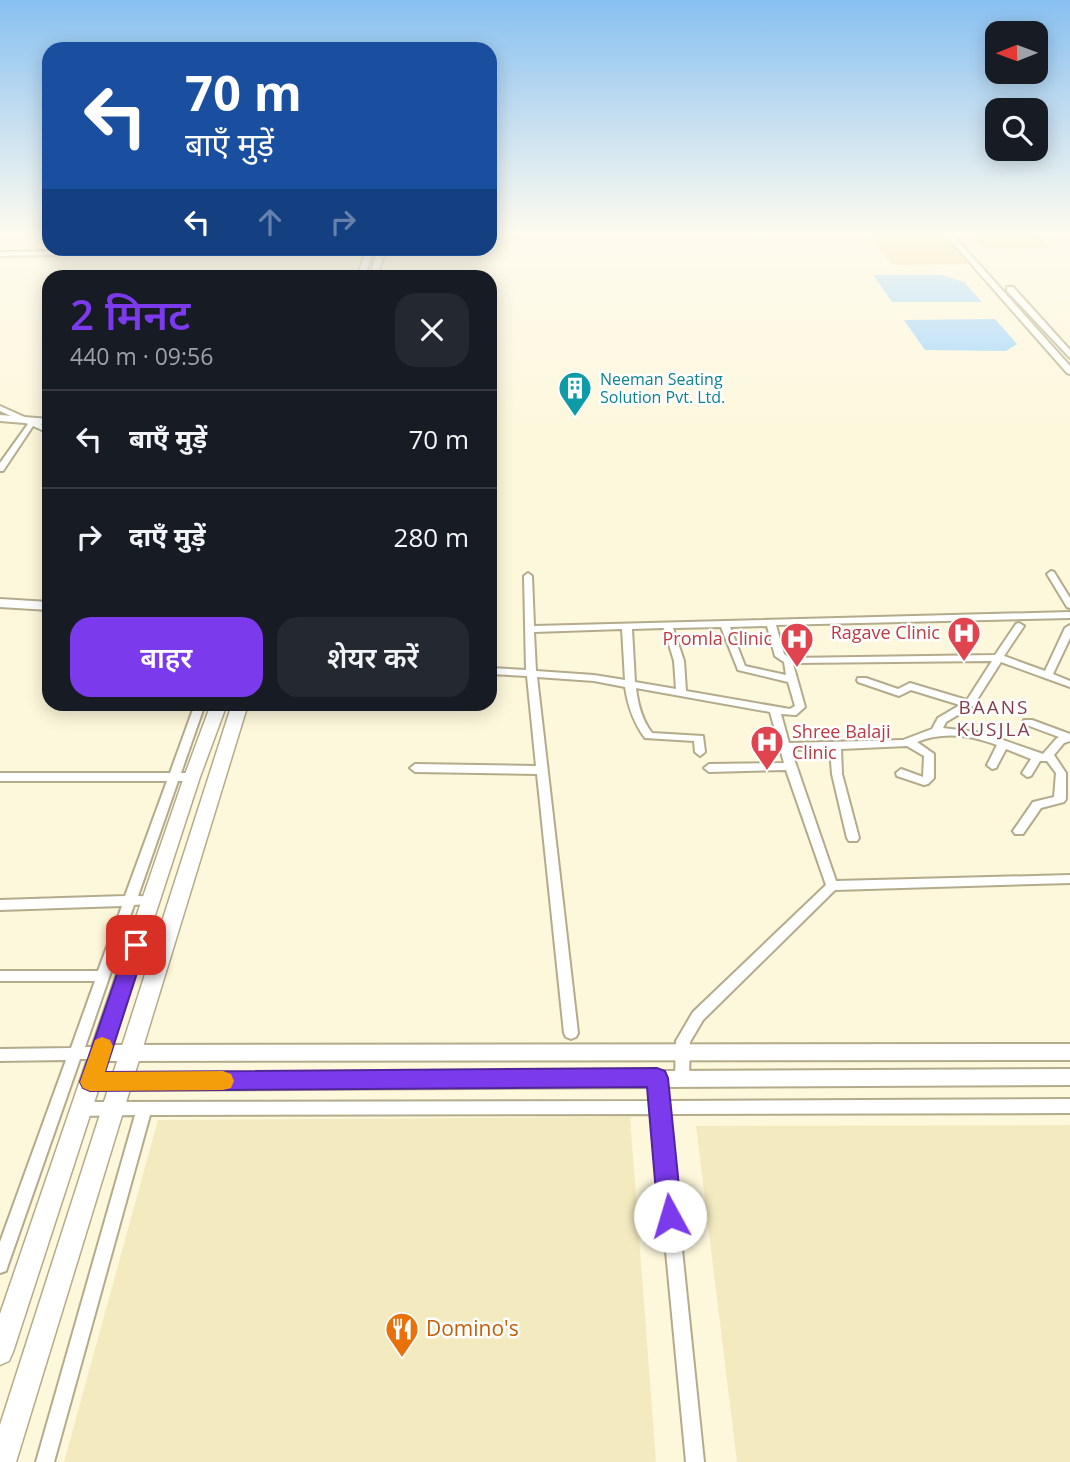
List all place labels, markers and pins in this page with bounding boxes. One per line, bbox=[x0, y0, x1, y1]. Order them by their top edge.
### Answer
place label: Neeman Seating Solution Pvt. Ltd. bbox=[600, 368, 725, 408]
building icon: Neeman Seating Solution Pvt. Ltd. bbox=[556, 369, 594, 418]
hospital icon: Ragave Clinic bbox=[945, 614, 983, 663]
hospital icon: Promla Clinic bbox=[778, 620, 816, 669]
place label: Ragave Clinic bbox=[831, 620, 940, 644]
place label: Promla Clinic bbox=[662, 626, 772, 650]
place label: Shree Balaji Clinic bbox=[792, 719, 890, 764]
hospital icon: Shree Balaji Clinic bbox=[748, 723, 786, 772]
pin bbox=[106, 915, 166, 975]
restaurant icon: Domino's bbox=[383, 1310, 421, 1359]
place label: Domino's bbox=[426, 1314, 519, 1342]

